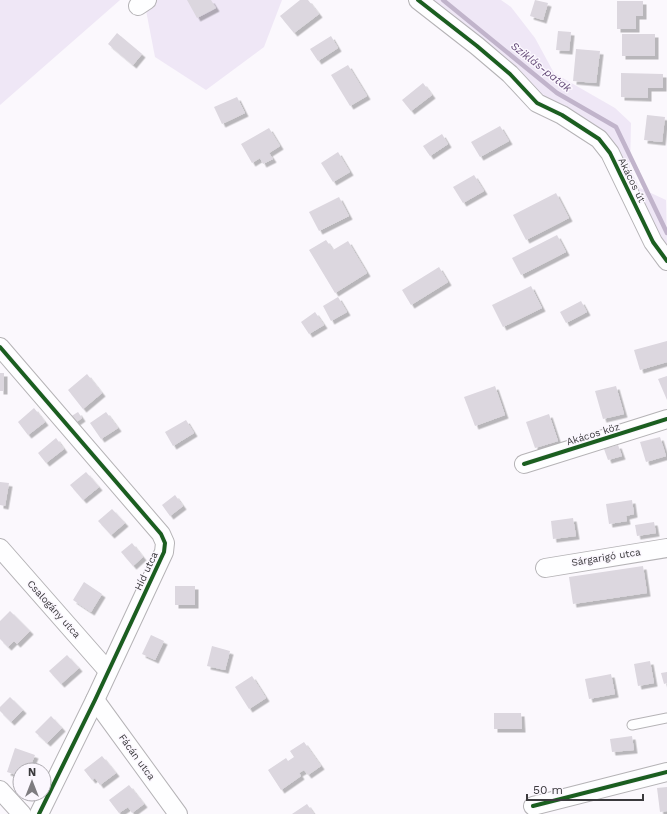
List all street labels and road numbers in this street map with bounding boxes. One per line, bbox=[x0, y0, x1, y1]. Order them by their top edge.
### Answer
street label: Akácos út bbox=[616, 156, 648, 205]
street label: Akácos köz bbox=[565, 421, 621, 447]
street label: Sárgarigó utca bbox=[571, 546, 642, 568]
street label: Híd utca bbox=[132, 550, 160, 592]
street label: Csalogány utca bbox=[25, 578, 83, 640]
street label: Fácán utca bbox=[117, 732, 157, 782]

